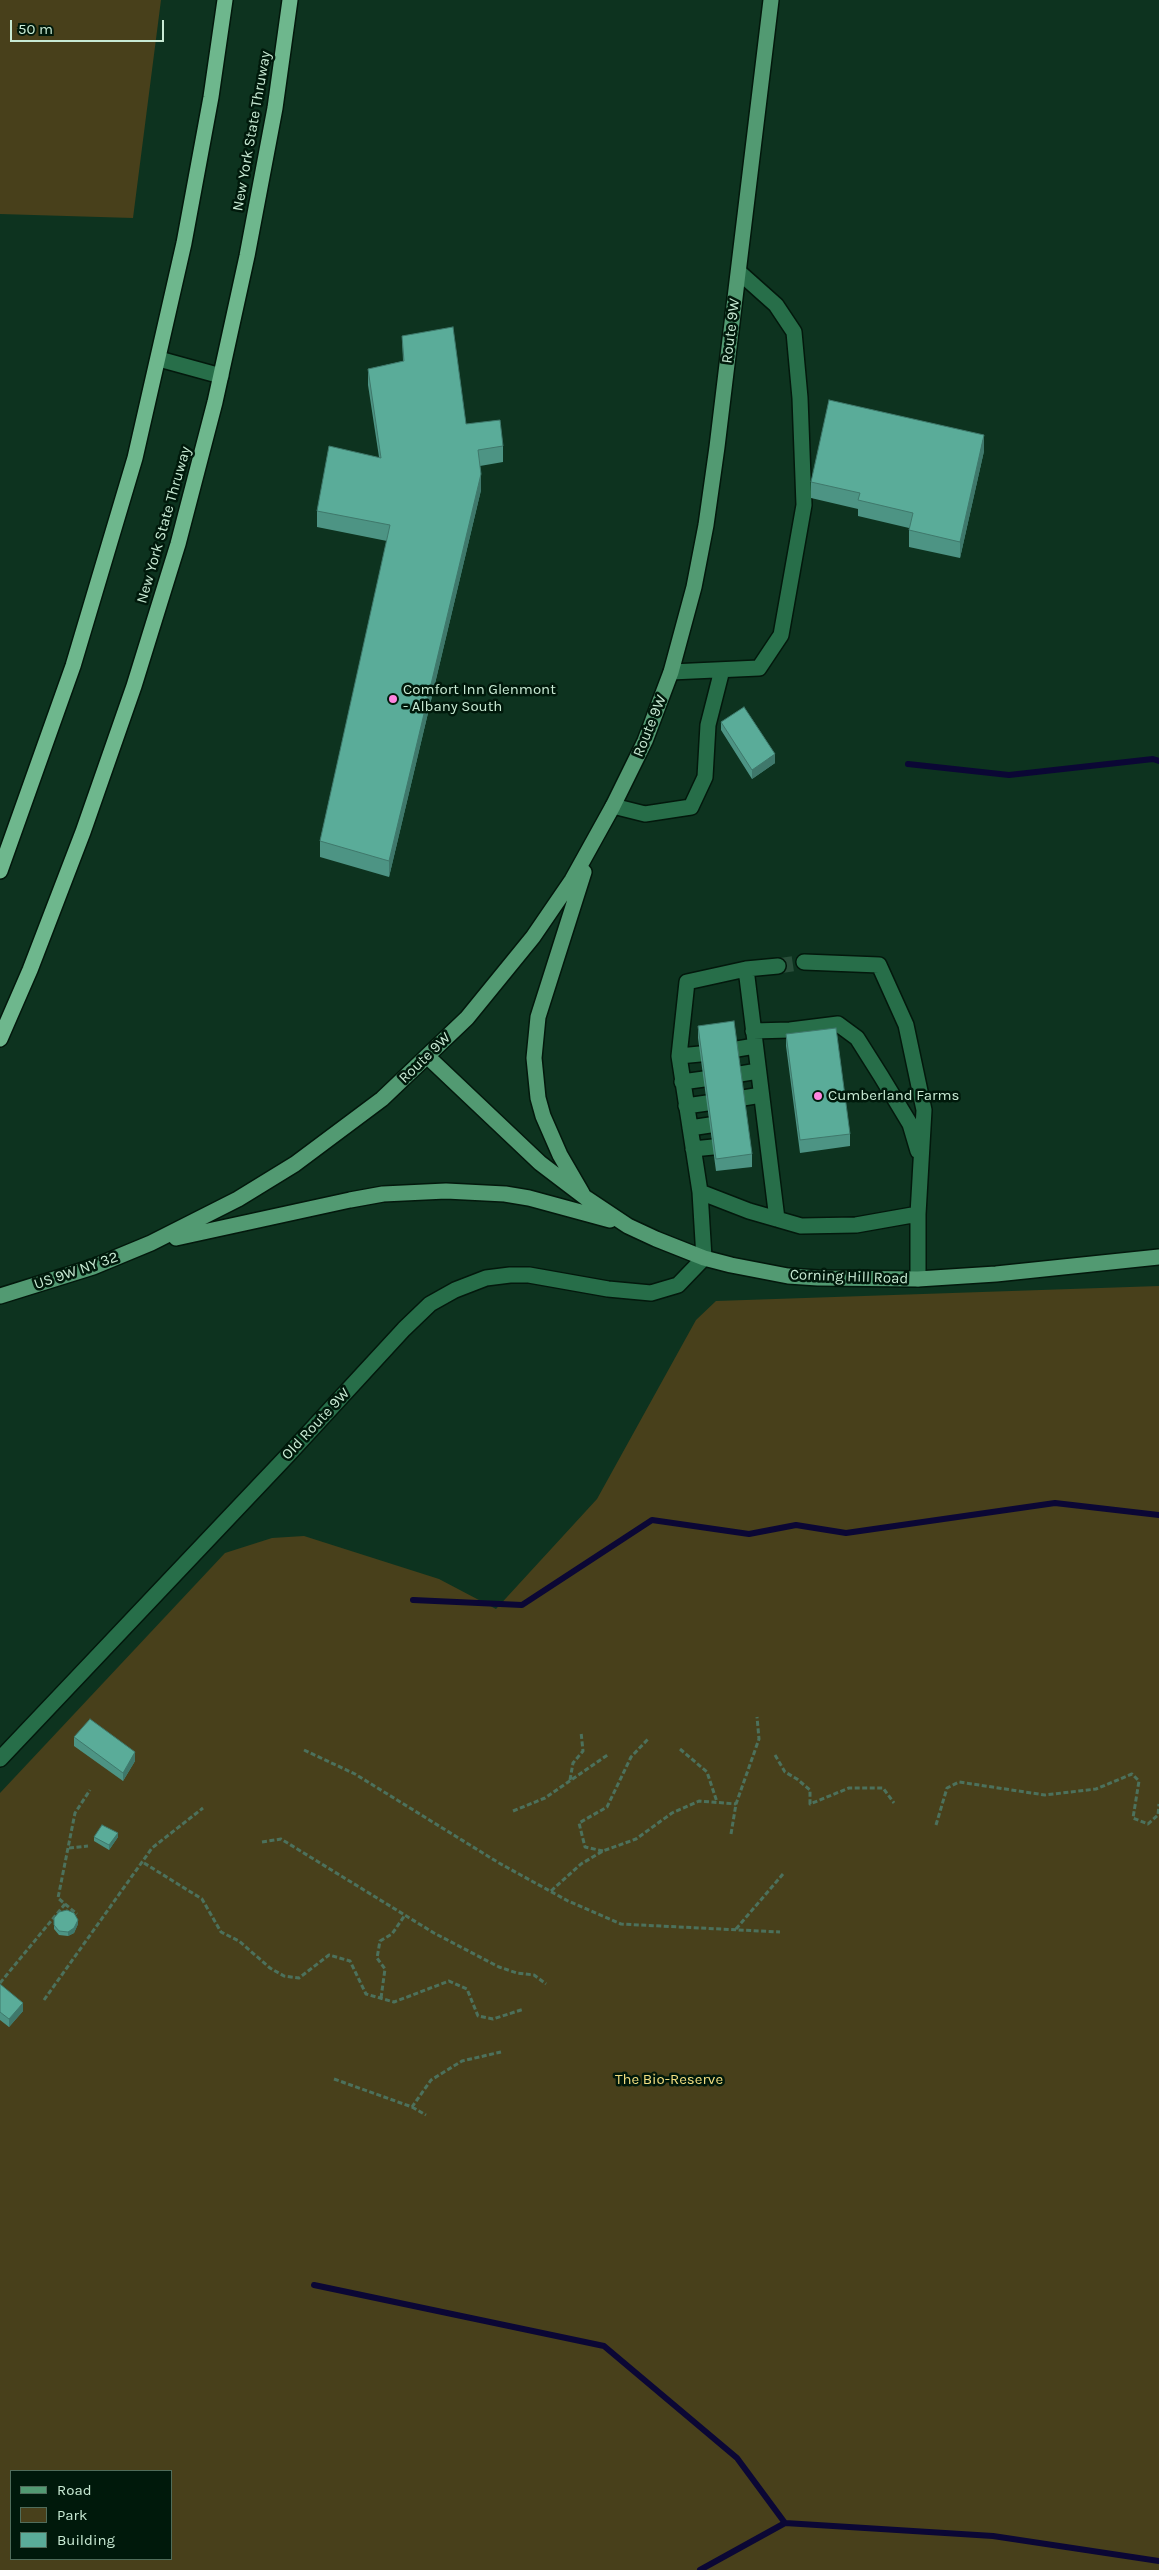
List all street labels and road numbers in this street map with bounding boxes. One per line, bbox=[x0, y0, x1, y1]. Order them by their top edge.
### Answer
street label: New York State Thruway bbox=[229, 50, 275, 212]
street label: Route 9W bbox=[718, 297, 744, 365]
street label: New York State Thruway bbox=[133, 445, 195, 605]
street label: Route 9W bbox=[629, 692, 671, 760]
street label: Route 9W bbox=[395, 1029, 455, 1087]
street label: US 9W NY 32 bbox=[32, 1248, 120, 1294]
street label: Corning Hill Road bbox=[790, 1266, 908, 1288]
street label: Old Route 9W bbox=[278, 1384, 354, 1464]

